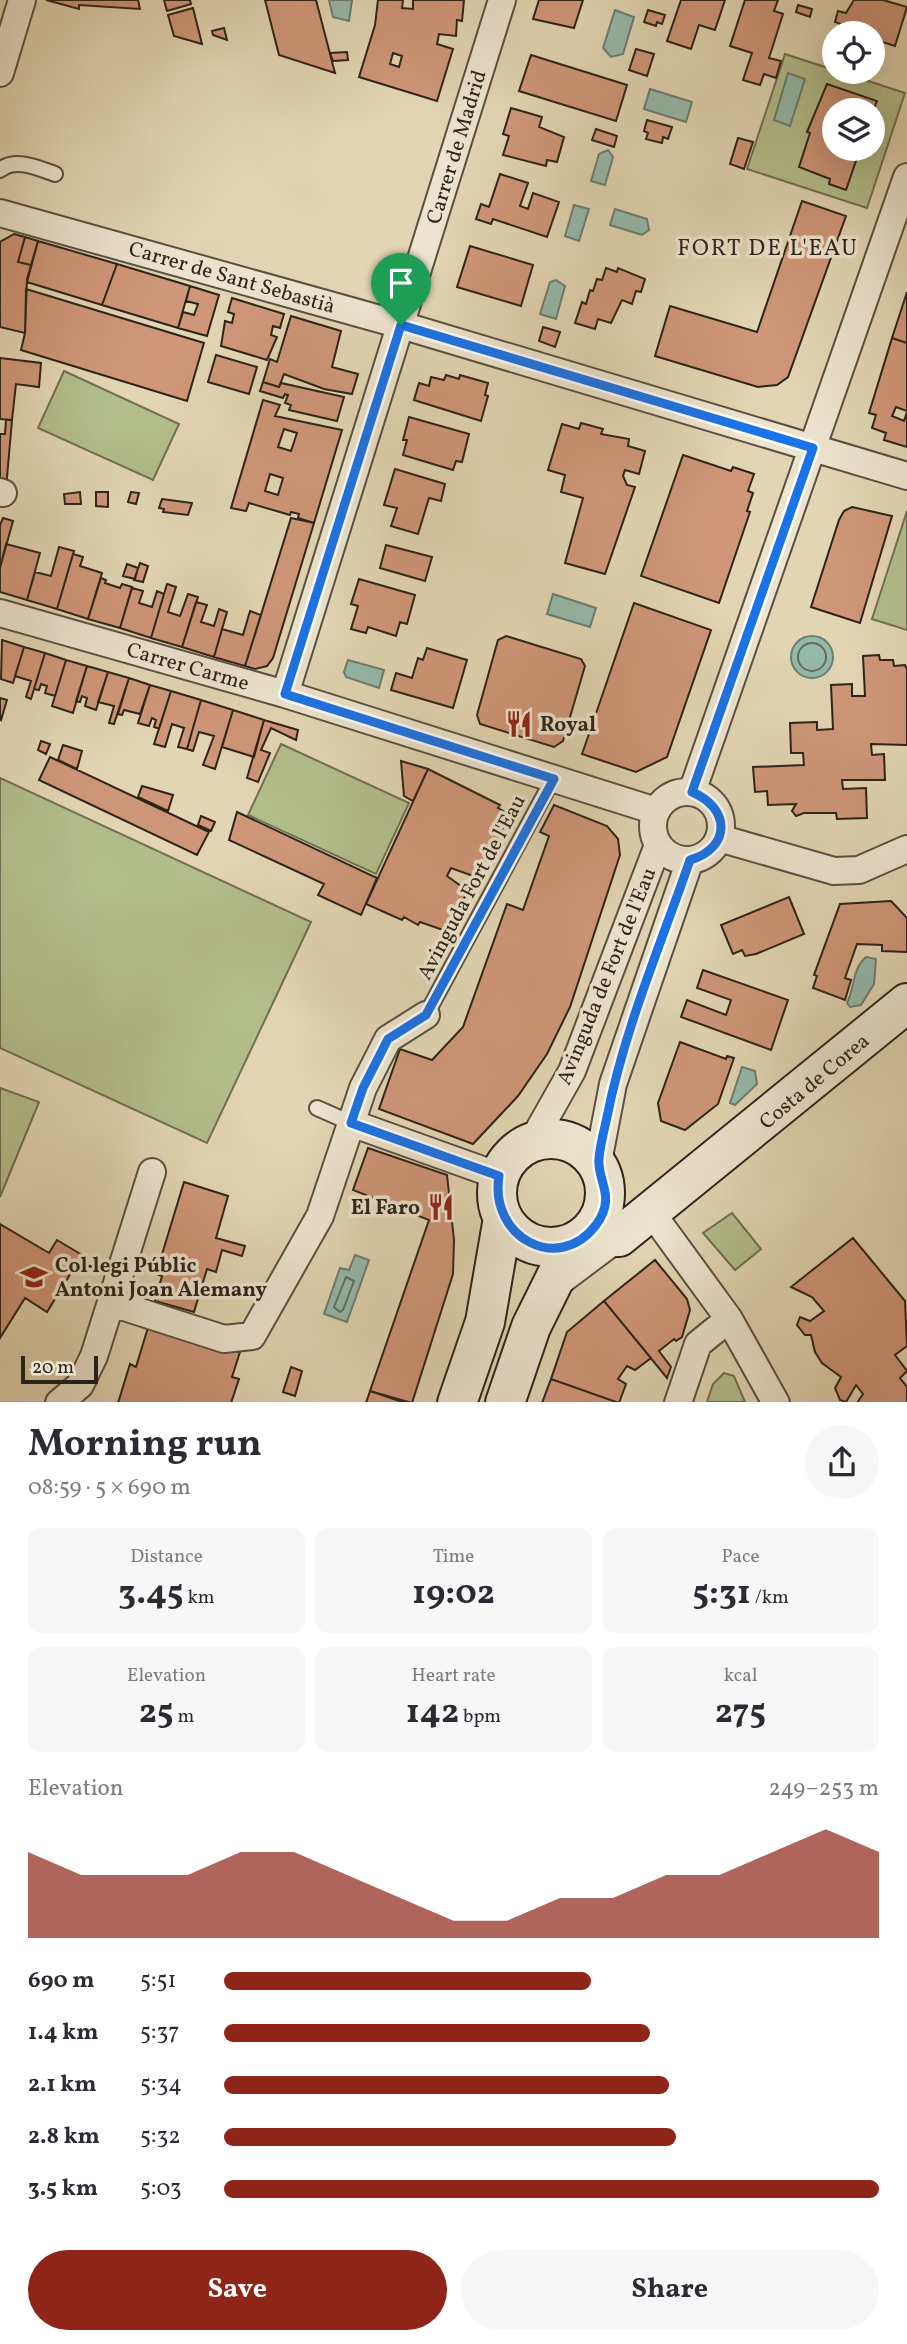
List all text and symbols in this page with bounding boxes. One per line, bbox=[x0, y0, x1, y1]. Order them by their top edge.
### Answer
map controls bbox=[822, 21, 885, 161]
button: locate bbox=[822, 21, 885, 84]
street label: Carrer de Madrid bbox=[420, 67, 495, 228]
button: layers bbox=[822, 98, 885, 161]
district label: FORT DE L'EAU bbox=[677, 233, 859, 265]
street label: Carrer de Sant Sebastià bbox=[125, 235, 338, 322]
pin bbox=[371, 253, 431, 325]
icon: arrive bbox=[382, 264, 420, 302]
street label: Carrer Carme bbox=[123, 636, 252, 699]
restaurant icon: Royal bbox=[504, 709, 534, 739]
place label: Royal bbox=[540, 711, 596, 740]
street label: Avinguda Fort de l'Eau bbox=[411, 790, 533, 985]
street label: Avinguda de Fort de l'Eau bbox=[550, 864, 664, 1090]
street label: Costa de Corea bbox=[754, 1027, 876, 1137]
restaurant icon: El Faro bbox=[426, 1192, 456, 1222]
place label: El Faro bbox=[351, 1194, 420, 1223]
place label: Col·legi Públic Antoni Joan Alemany bbox=[55, 1252, 267, 1305]
school or university icon: Col·legi Públic Antoni Joan Alemany bbox=[19, 1262, 49, 1292]
scale bar bbox=[21, 1353, 98, 1385]
text: 20 m bbox=[32, 1355, 74, 1381]
text: Morning run bbox=[28, 1419, 262, 1472]
button: share bbox=[805, 1425, 879, 1499]
text: 08:59 · 5 × 690 m bbox=[28, 1472, 191, 1504]
text: Distance bbox=[130, 1544, 203, 1570]
text: Time bbox=[433, 1544, 474, 1570]
text: Pace bbox=[721, 1544, 760, 1570]
text: 3.45 bbox=[118, 1570, 184, 1618]
text: 19:02 bbox=[412, 1570, 495, 1618]
text: 5:31 bbox=[692, 1570, 751, 1618]
text: km bbox=[184, 1585, 215, 1611]
text: /km bbox=[751, 1585, 789, 1611]
text: Elevation bbox=[127, 1663, 206, 1689]
text: Heart rate bbox=[412, 1663, 495, 1689]
text: kcal bbox=[724, 1663, 757, 1689]
text: 25 bbox=[139, 1689, 174, 1737]
text: 142 bbox=[406, 1689, 459, 1737]
text: 275 bbox=[715, 1689, 766, 1737]
text: m bbox=[174, 1704, 194, 1730]
text: bpm bbox=[459, 1704, 501, 1730]
text: Elevation bbox=[28, 1773, 124, 1805]
text: 249–253 m bbox=[768, 1773, 879, 1805]
text: 690 m bbox=[28, 1965, 95, 1997]
text: 5:51 bbox=[140, 1965, 176, 1997]
text: 1.4 km bbox=[28, 2017, 99, 2049]
text: 5:37 bbox=[140, 2017, 179, 2049]
text: 2.1 km bbox=[28, 2069, 97, 2101]
text: 5:34 bbox=[140, 2069, 182, 2101]
text: 2.8 km bbox=[28, 2121, 100, 2153]
text: 5:32 bbox=[140, 2121, 181, 2153]
text: 3.5 km bbox=[28, 2173, 98, 2205]
text: 5:03 bbox=[140, 2173, 182, 2205]
button: Save bbox=[28, 2250, 447, 2330]
button: Share bbox=[461, 2250, 879, 2330]

